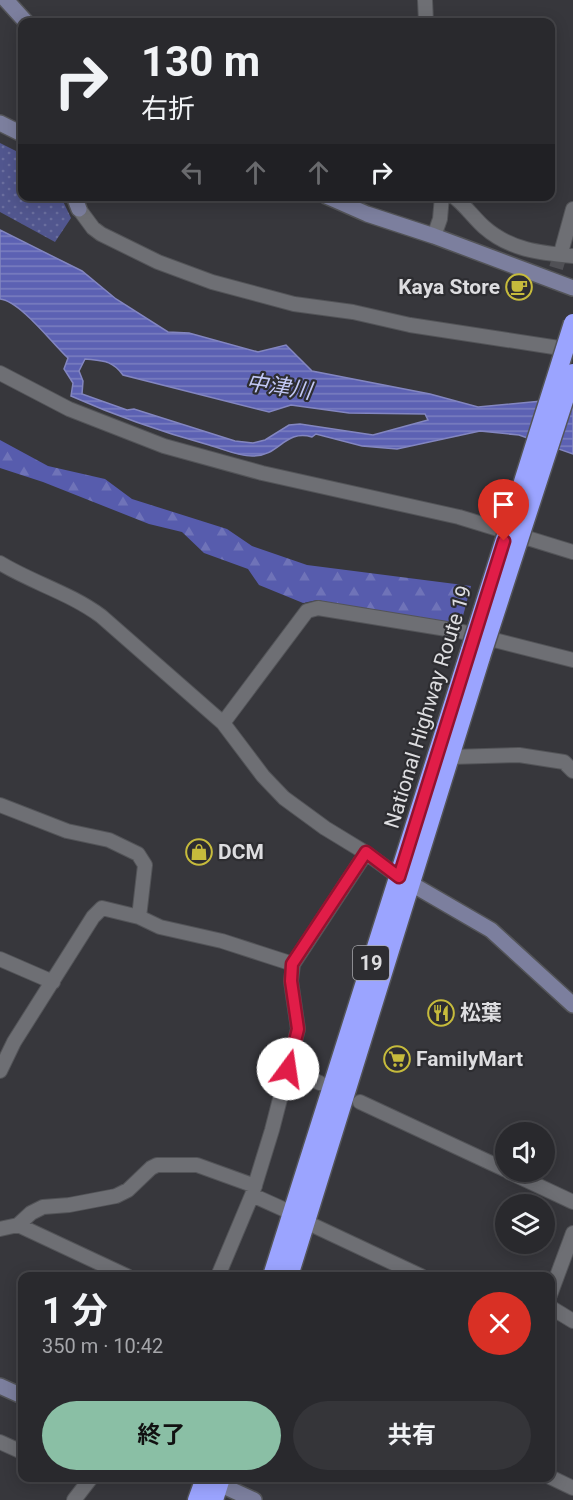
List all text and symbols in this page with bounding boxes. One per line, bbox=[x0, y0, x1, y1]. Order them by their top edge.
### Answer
text: 130 m bbox=[141, 37, 260, 86]
icon: right bbox=[42, 42, 120, 120]
text: 右折 bbox=[141, 93, 195, 125]
icon: left bbox=[176, 156, 209, 189]
icon: ahead bbox=[239, 156, 272, 189]
icon: ahead bbox=[302, 156, 335, 189]
icon: right bbox=[365, 156, 398, 189]
cafe icon: Kaya Store bbox=[504, 272, 534, 302]
place label: Kaya Store bbox=[398, 275, 500, 299]
water label: 中津川 bbox=[245, 370, 315, 404]
pin bbox=[478, 479, 529, 541]
icon: arrive bbox=[487, 488, 520, 521]
street label: National Highway Route 19 bbox=[380, 583, 476, 831]
shop icon: DCM bbox=[184, 837, 214, 867]
place label: DCM bbox=[218, 840, 264, 864]
road number: 19 bbox=[353, 946, 389, 980]
restaurant icon: 松葉 bbox=[426, 998, 456, 1028]
place label: 松葉 bbox=[460, 1001, 502, 1025]
position arrow bbox=[256, 1037, 320, 1101]
supermarket icon: FamilyMart bbox=[382, 1044, 412, 1074]
place label: FamilyMart bbox=[416, 1047, 523, 1071]
map controls bbox=[495, 1122, 555, 1254]
button: sound bbox=[495, 1122, 555, 1182]
button: layers bbox=[495, 1194, 555, 1254]
text: 1 分 bbox=[42, 1290, 108, 1332]
button: close bbox=[468, 1292, 531, 1355]
text: 350 m · 10:42 bbox=[42, 1334, 163, 1358]
button: 終了 bbox=[42, 1401, 281, 1470]
button: 共有 bbox=[293, 1401, 531, 1470]

